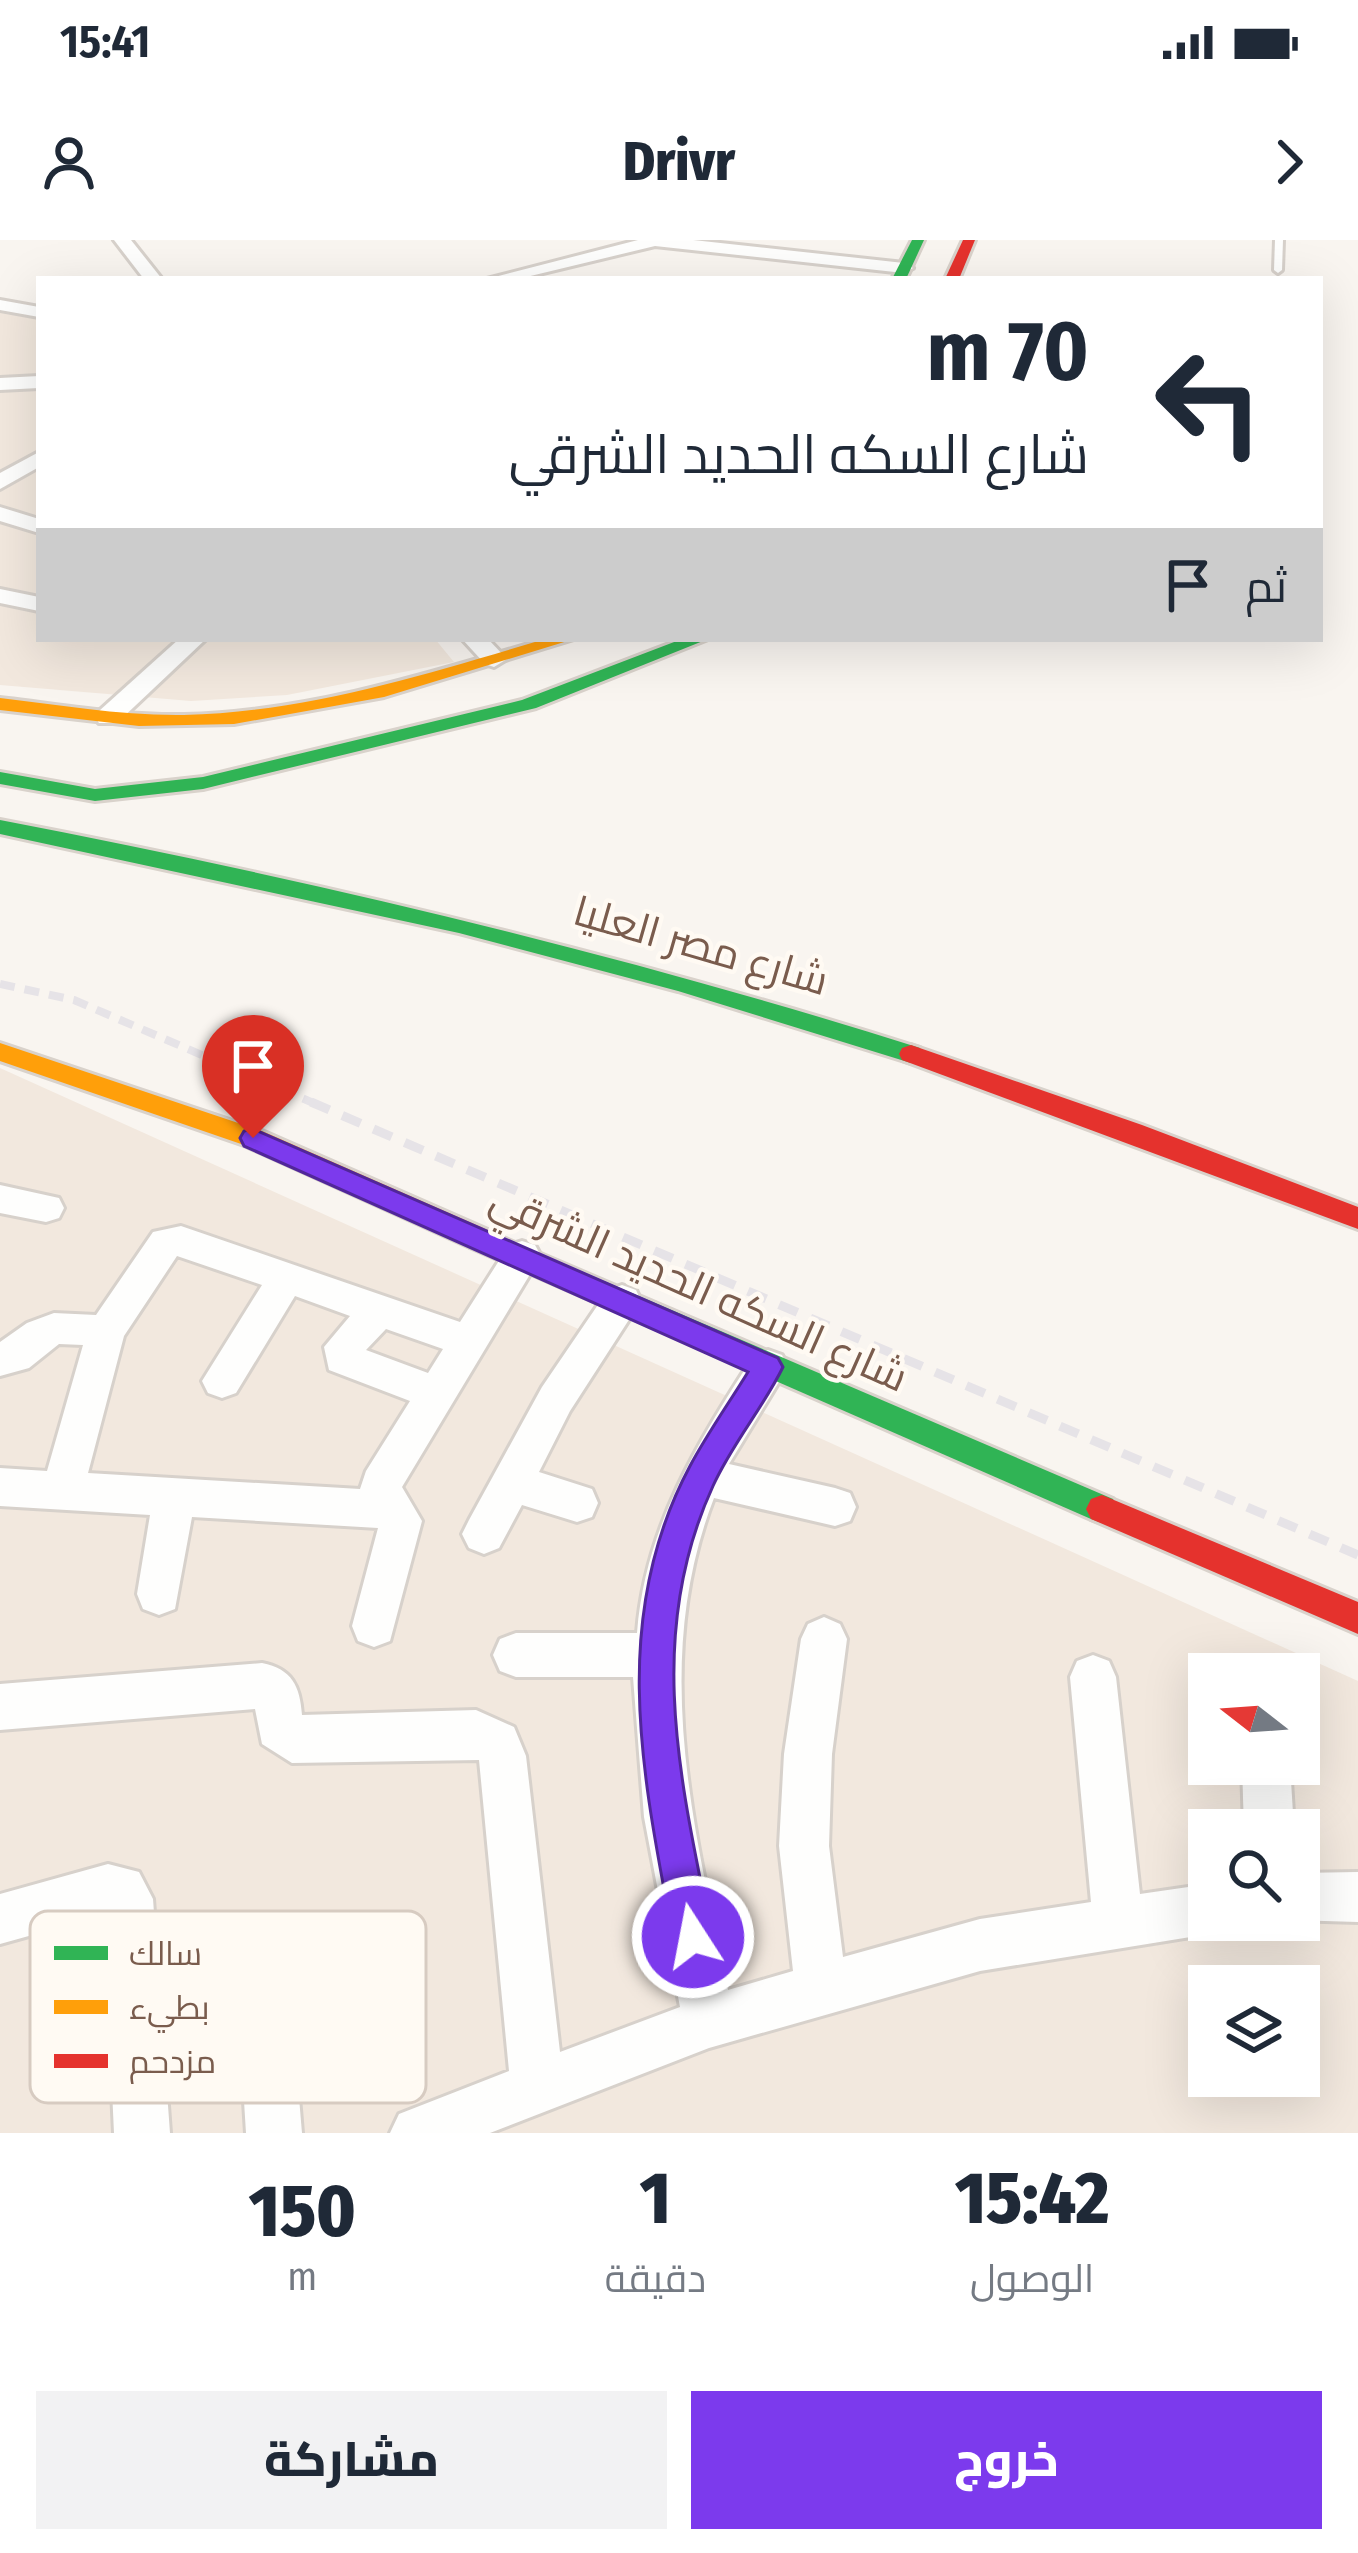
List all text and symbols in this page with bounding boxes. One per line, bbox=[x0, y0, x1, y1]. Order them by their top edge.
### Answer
text: 15:41 bbox=[60, 15, 150, 69]
icon: person bbox=[36, 129, 102, 195]
icon: forward bbox=[1256, 129, 1322, 195]
text: Drivr bbox=[623, 130, 735, 194]
text: 70 m bbox=[927, 301, 1089, 402]
icon: left bbox=[1131, 324, 1287, 480]
text: شارع السكه الحديد الشرقي bbox=[509, 423, 1089, 487]
icon: arrive bbox=[1155, 552, 1221, 618]
text: ثم bbox=[1245, 560, 1287, 614]
street label: شارع مصر العليا bbox=[568, 886, 834, 1008]
pin bbox=[202, 1015, 304, 1138]
icon: arrive bbox=[220, 1033, 286, 1099]
street label: شارع السكه الحديد الشرقي bbox=[480, 1173, 915, 1409]
north arrow bbox=[1188, 1653, 1320, 1785]
map controls bbox=[1188, 1653, 1320, 2097]
button: search bbox=[1188, 1809, 1320, 1941]
position arrow bbox=[630, 1874, 756, 2000]
legend bbox=[30, 1911, 426, 2103]
text: سالك bbox=[129, 1934, 202, 1974]
button: layers bbox=[1188, 1965, 1320, 2097]
text: بطيء bbox=[129, 1988, 210, 2033]
text: مزدحم bbox=[129, 2042, 216, 2084]
text: 1 bbox=[640, 2156, 671, 2242]
text: 15:42 bbox=[955, 2156, 1109, 2242]
text: 150 bbox=[249, 2169, 356, 2255]
text: m bbox=[287, 2254, 317, 2300]
text: دقيقة bbox=[605, 2256, 706, 2302]
text: الوصول bbox=[970, 2256, 1094, 2302]
button: مشاركة bbox=[36, 2391, 667, 2529]
button: خروج bbox=[691, 2391, 1322, 2529]

